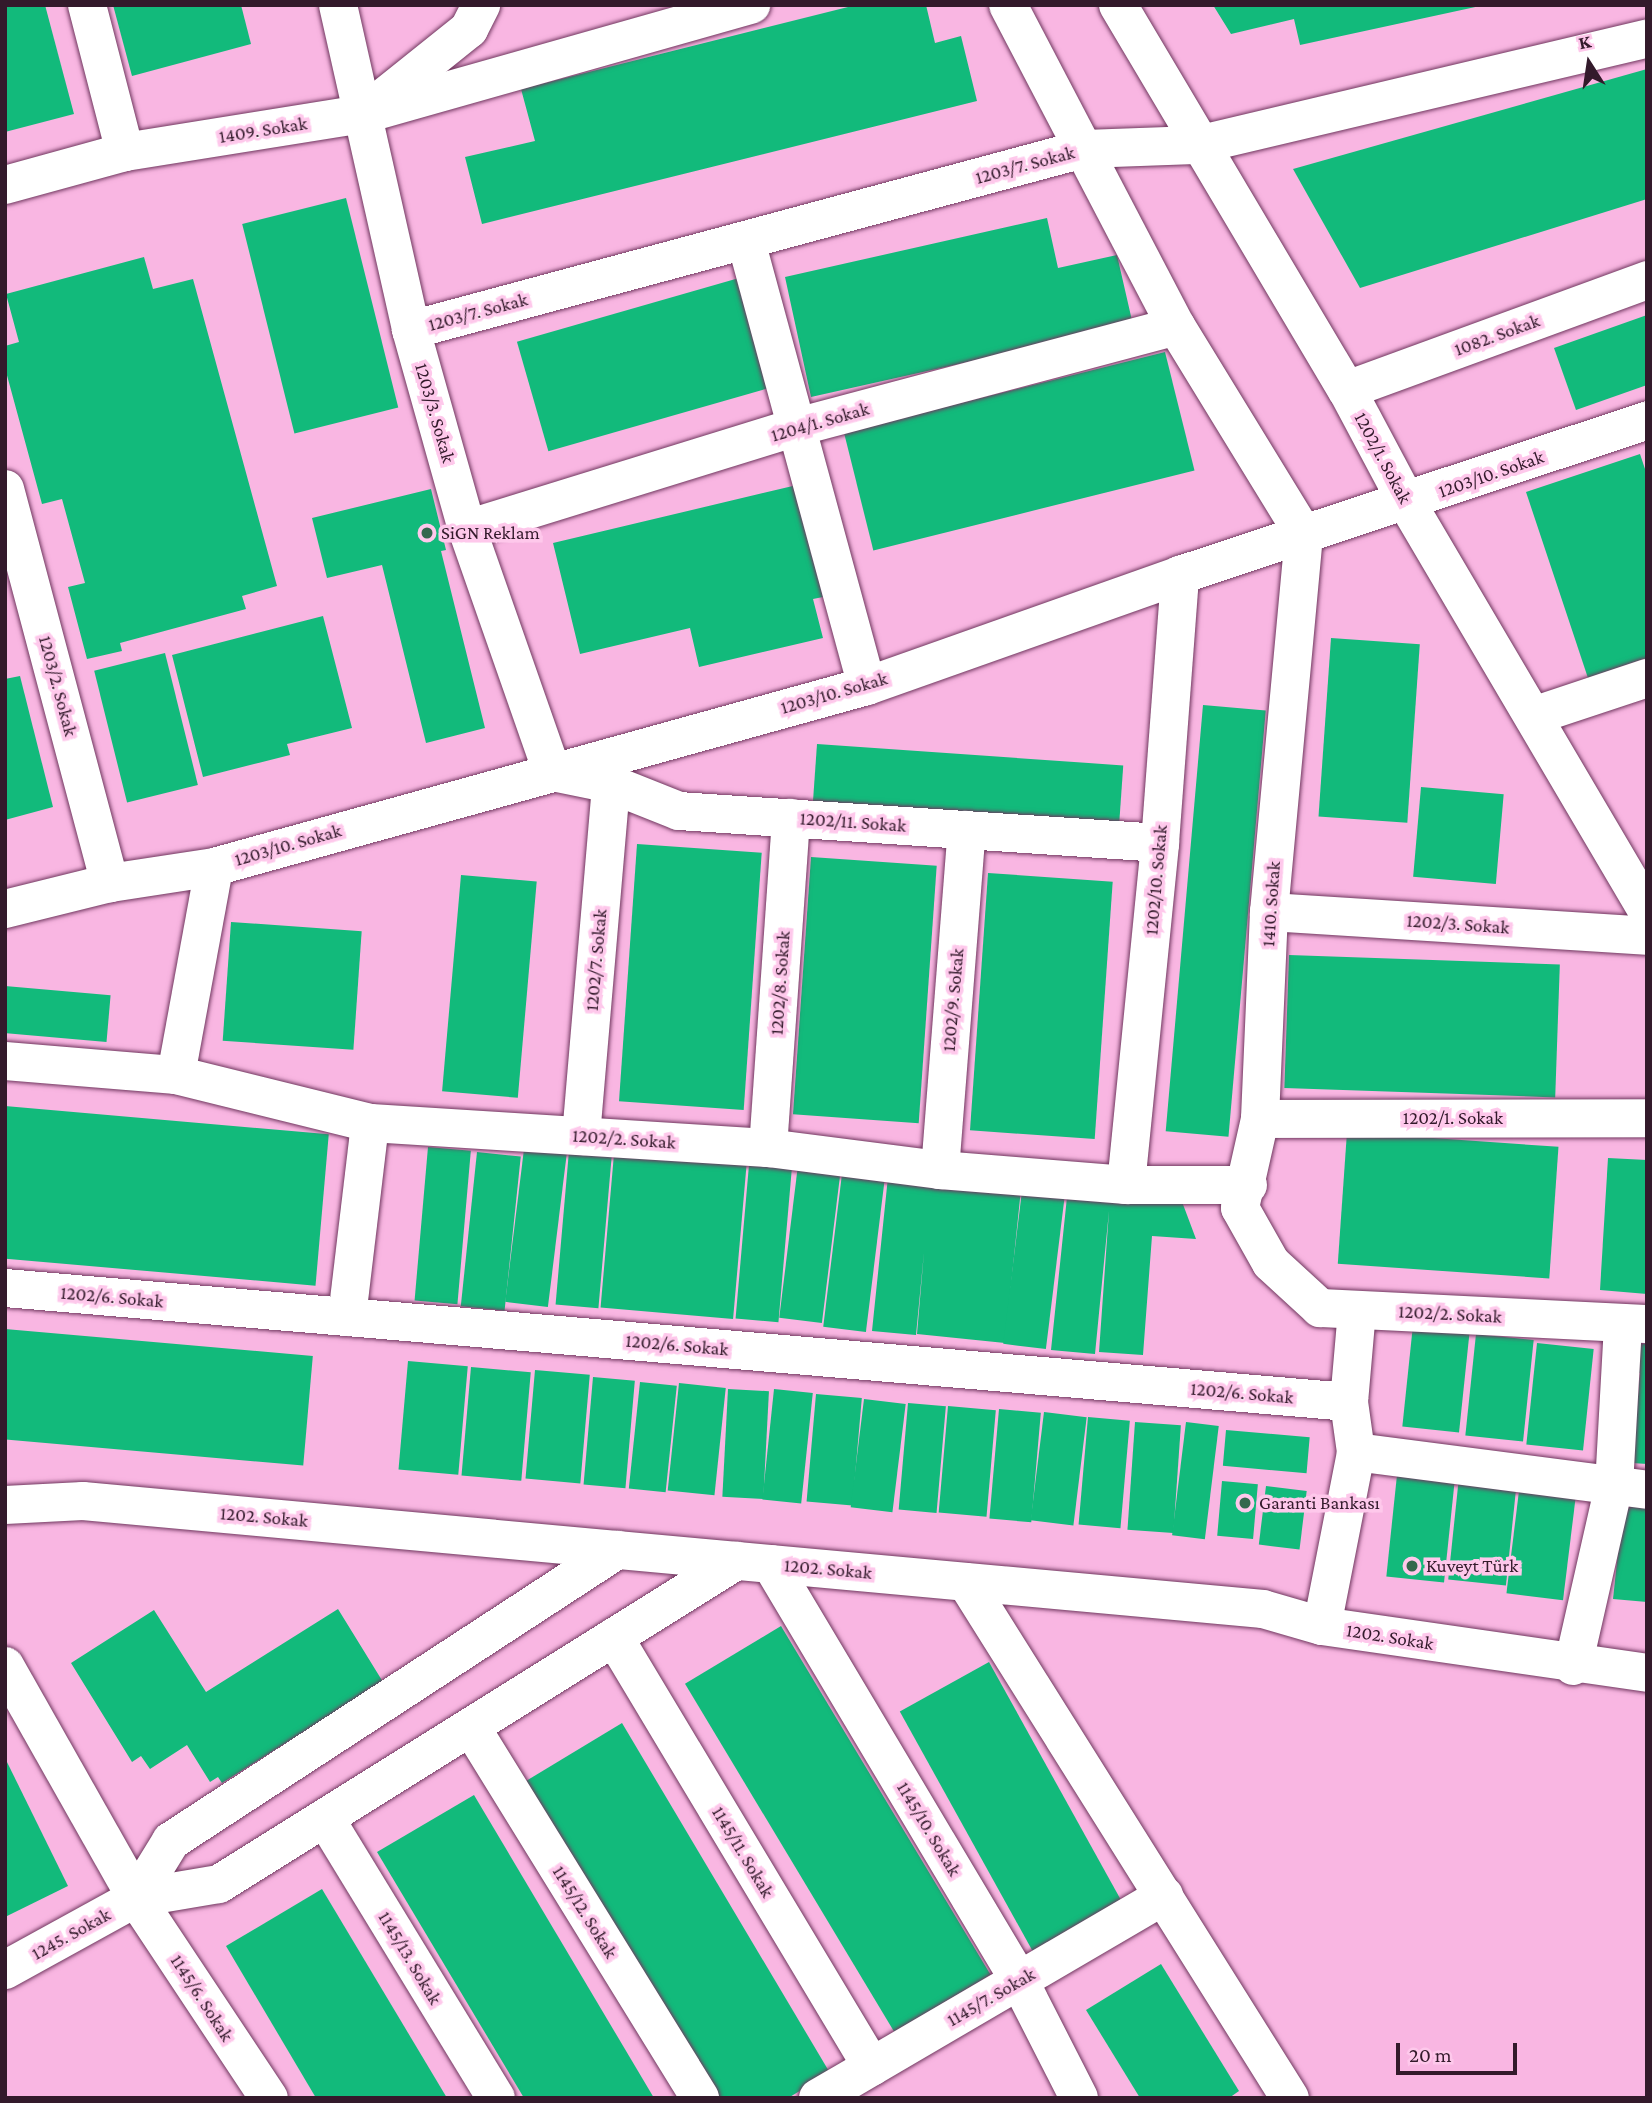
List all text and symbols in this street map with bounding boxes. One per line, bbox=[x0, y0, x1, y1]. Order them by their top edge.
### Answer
north arrow bbox=[1554, 28, 1624, 98]
text: K bbox=[1576, 30, 1593, 54]
street label: 1409. Sokak bbox=[217, 112, 309, 148]
street label: 1203/7. Sokak bbox=[973, 141, 1077, 189]
street label: 1203/7. Sokak bbox=[426, 288, 530, 336]
street label: 1082. Sokak bbox=[1451, 309, 1543, 361]
street label: 1203/3. Sokak bbox=[410, 361, 460, 465]
street label: 1204/1. Sokak bbox=[768, 397, 872, 447]
street label: 1202/1. Sokak bbox=[1349, 408, 1417, 508]
street label: 1203/10. Sokak bbox=[1435, 445, 1547, 503]
place label: SiGN Reklam bbox=[441, 522, 540, 544]
marker: SiGN Reklam bbox=[419, 525, 435, 541]
street label: 1203/2. Sokak bbox=[34, 633, 82, 739]
street label: 1203/10. Sokak bbox=[778, 667, 890, 719]
street label: 1202/11. Sokak bbox=[799, 807, 907, 837]
street label: 1203/10. Sokak bbox=[232, 819, 344, 871]
street label: 1202/10. Sokak bbox=[1140, 824, 1172, 936]
street label: 1410. Sokak bbox=[1257, 860, 1285, 948]
street label: 1202/7. Sokak bbox=[580, 908, 612, 1012]
street label: 1202/3. Sokak bbox=[1406, 909, 1510, 939]
street label: 1202/8. Sokak bbox=[765, 930, 795, 1036]
street label: 1202/9. Sokak bbox=[937, 947, 969, 1053]
street label: 1202/1. Sokak bbox=[1403, 1107, 1503, 1129]
street label: 1202/2. Sokak bbox=[572, 1124, 676, 1154]
street label: 1202/6. Sokak bbox=[60, 1281, 164, 1313]
street label: 1202/2. Sokak bbox=[1398, 1300, 1502, 1328]
street label: 1202/6. Sokak bbox=[625, 1329, 729, 1361]
street label: 1202/6. Sokak bbox=[1190, 1377, 1294, 1409]
place label: Garanti Bankası bbox=[1259, 1492, 1380, 1514]
marker: Garanti Bankası bbox=[1237, 1495, 1253, 1511]
street label: 1202. Sokak bbox=[219, 1502, 309, 1532]
street label: 1202. Sokak bbox=[783, 1554, 873, 1584]
place label: Kuveyt Türk bbox=[1426, 1555, 1518, 1577]
marker: Kuveyt Türk bbox=[1404, 1558, 1420, 1574]
street label: 1202. Sokak bbox=[1345, 1619, 1435, 1655]
street label: 1145/10. Sokak bbox=[892, 1778, 966, 1880]
street label: 1145/11. Sokak bbox=[707, 1802, 779, 1902]
street label: 1145/12. Sokak bbox=[547, 1861, 623, 1963]
street label: 1245. Sokak bbox=[28, 1903, 114, 1965]
street label: 1145/13. Sokak bbox=[373, 1907, 447, 2009]
street label: 1145/6. Sokak bbox=[165, 1950, 239, 2046]
street label: 1145/7. Sokak bbox=[943, 1963, 1039, 2031]
scale bar bbox=[1400, 2030, 1521, 2074]
text: 20 m bbox=[1409, 2043, 1452, 2067]

